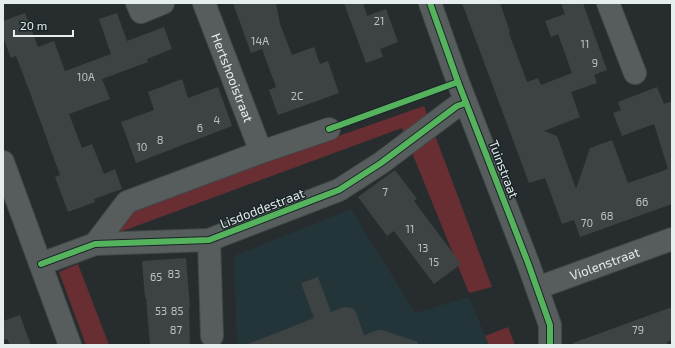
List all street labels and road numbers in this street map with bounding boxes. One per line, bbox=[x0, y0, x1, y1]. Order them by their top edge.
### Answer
street label: Hertshooistraat bbox=[208, 31, 257, 125]
street label: Tuinstraat bbox=[486, 138, 522, 200]
street label: Lisdoddestraat bbox=[217, 185, 307, 231]
street label: Violenstraat bbox=[568, 243, 642, 283]

